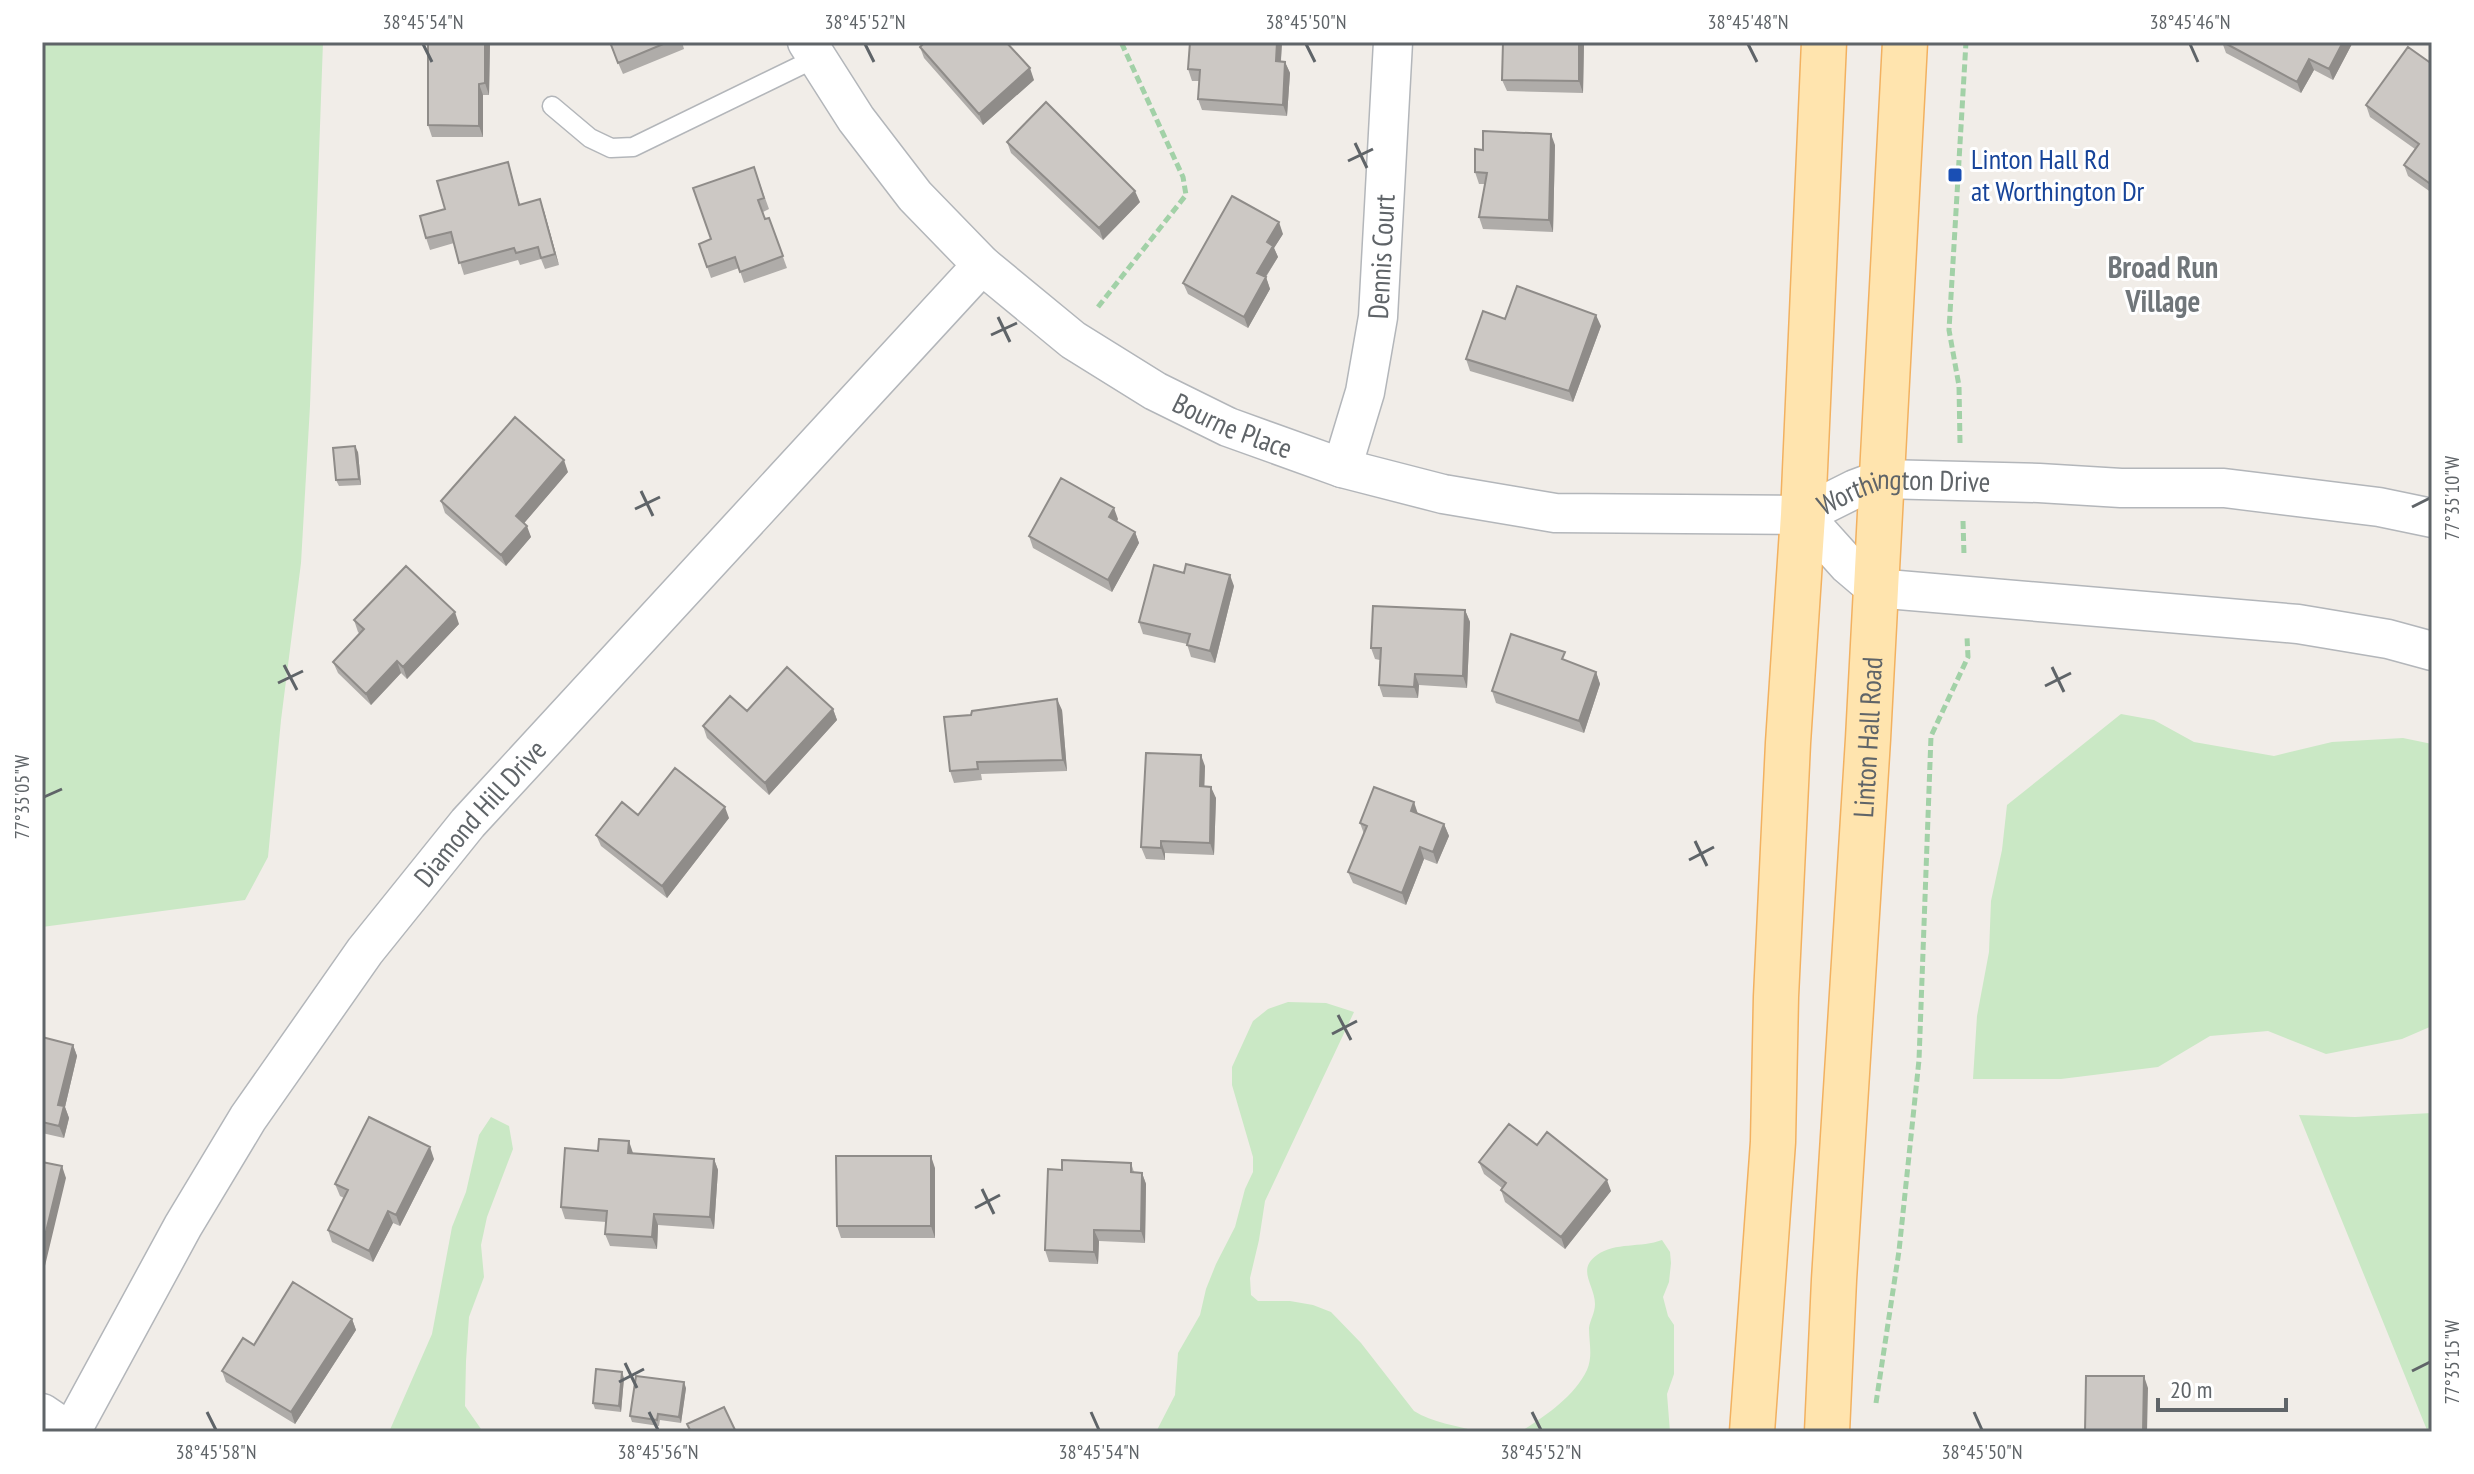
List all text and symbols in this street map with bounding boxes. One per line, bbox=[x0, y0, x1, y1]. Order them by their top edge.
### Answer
text: 38°45'54"N bbox=[383, 9, 463, 35]
text: 38°45'52"N bbox=[825, 9, 905, 35]
text: 38°45'50"N bbox=[1266, 9, 1346, 35]
text: 38°45'48"N bbox=[1708, 9, 1788, 35]
text: 38°45'46"N bbox=[2150, 9, 2230, 35]
place label: Linton Hall Rd at Worthington Dr bbox=[1971, 140, 2145, 209]
marker: Linton Hall Rd at Worthington Dr bbox=[1946, 166, 1964, 184]
street label: Dennis Court bbox=[1359, 193, 1403, 320]
district label: Broad Run Village bbox=[2108, 247, 2218, 320]
street label: Bourne Place bbox=[1167, 384, 1297, 467]
text: 77°35'10"W bbox=[2439, 455, 2465, 540]
street label: Worthington Drive bbox=[1810, 460, 1991, 523]
street label: Linton Hall Road bbox=[1844, 656, 1890, 819]
street label: Diamond Hill Drive bbox=[405, 731, 554, 894]
text: 77°35'05"W bbox=[9, 754, 35, 839]
text: 77°35'15"W bbox=[2439, 1319, 2465, 1404]
scale bar bbox=[2158, 1362, 2286, 1412]
text: 20 m bbox=[2170, 1374, 2212, 1405]
text: 38°45'58"N bbox=[176, 1439, 256, 1465]
text: 38°45'56"N bbox=[618, 1439, 698, 1465]
text: 38°45'54"N bbox=[1059, 1439, 1139, 1465]
text: 38°45'52"N bbox=[1501, 1439, 1581, 1465]
text: 38°45'50"N bbox=[1942, 1439, 2022, 1465]

